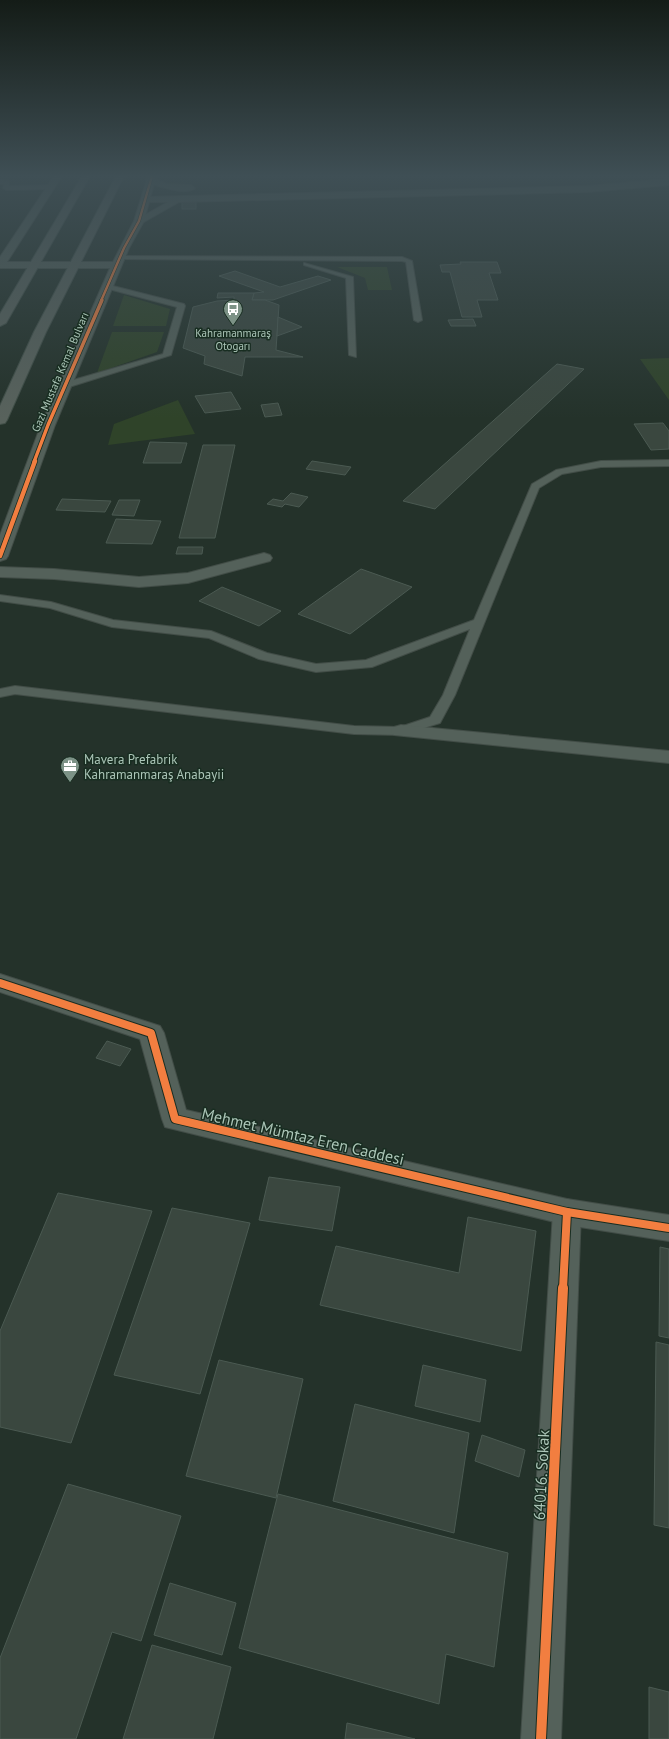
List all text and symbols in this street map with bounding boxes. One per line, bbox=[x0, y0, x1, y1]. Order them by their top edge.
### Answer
bus stop icon: Kahramanmaraş Otogarı bbox=[222, 298, 244, 326]
street label: Gazi Mustafa Kemal Bulvarı bbox=[28, 310, 92, 434]
place label: Kahramanmaraş Otogarı bbox=[195, 326, 271, 353]
place label: Mavera Prefabrik Kahramanmaraş Anabayii bbox=[84, 751, 224, 783]
office icon: Mavera Prefabrik Kahramanmaraş Anabayii bbox=[59, 755, 81, 783]
street label: Mehmet Mümtaz Eren Caddesi bbox=[200, 1103, 406, 1169]
street label: 64016. Sokak bbox=[529, 1429, 553, 1521]

